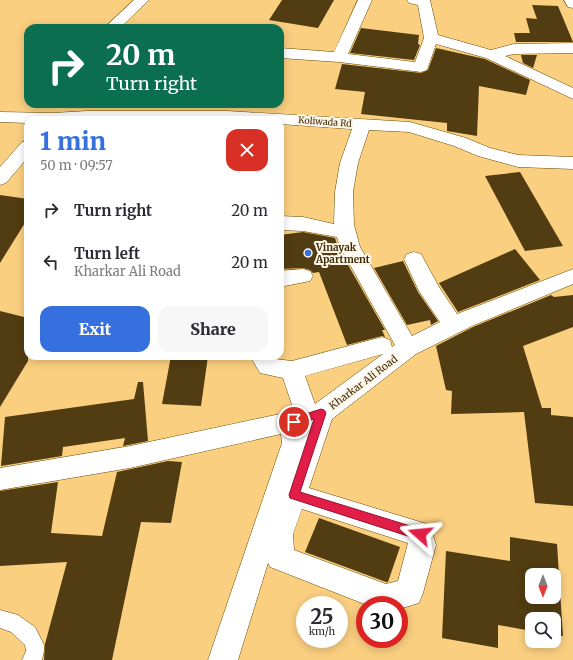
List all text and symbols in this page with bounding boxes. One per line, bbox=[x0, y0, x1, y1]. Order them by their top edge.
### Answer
text: 20 m bbox=[106, 37, 175, 73]
icon: right bbox=[40, 40, 92, 92]
text: Turn right bbox=[106, 72, 197, 95]
street label: Koliwada Rd bbox=[298, 114, 353, 129]
text: 1 min bbox=[40, 126, 106, 157]
button: close bbox=[226, 129, 268, 171]
text: 50 m · 09:57 bbox=[40, 157, 113, 174]
icon: right bbox=[40, 199, 62, 221]
text: Turn right bbox=[74, 201, 152, 220]
text: 20 m bbox=[231, 201, 268, 220]
place label: Vinayak Apartment bbox=[315, 241, 370, 266]
text: Turn left bbox=[74, 244, 140, 263]
marker: Vinayak Apartment bbox=[303, 248, 313, 258]
icon: left bbox=[40, 251, 62, 273]
text: 20 m bbox=[231, 253, 268, 272]
text: Kharkar Ali Road bbox=[74, 263, 181, 280]
button: Exit bbox=[40, 306, 150, 352]
button: Share bbox=[158, 306, 268, 352]
street label: Kharkar Ali Road bbox=[327, 352, 400, 412]
pin bbox=[277, 405, 311, 439]
icon: arrive bbox=[283, 411, 305, 433]
position arrow bbox=[399, 513, 441, 555]
north arrow bbox=[525, 568, 561, 604]
map controls bbox=[525, 568, 561, 648]
speed limit sign: 30 bbox=[356, 596, 408, 648]
text: 25 bbox=[311, 604, 333, 629]
button: search bbox=[525, 612, 561, 648]
text: km/h bbox=[309, 625, 335, 638]

